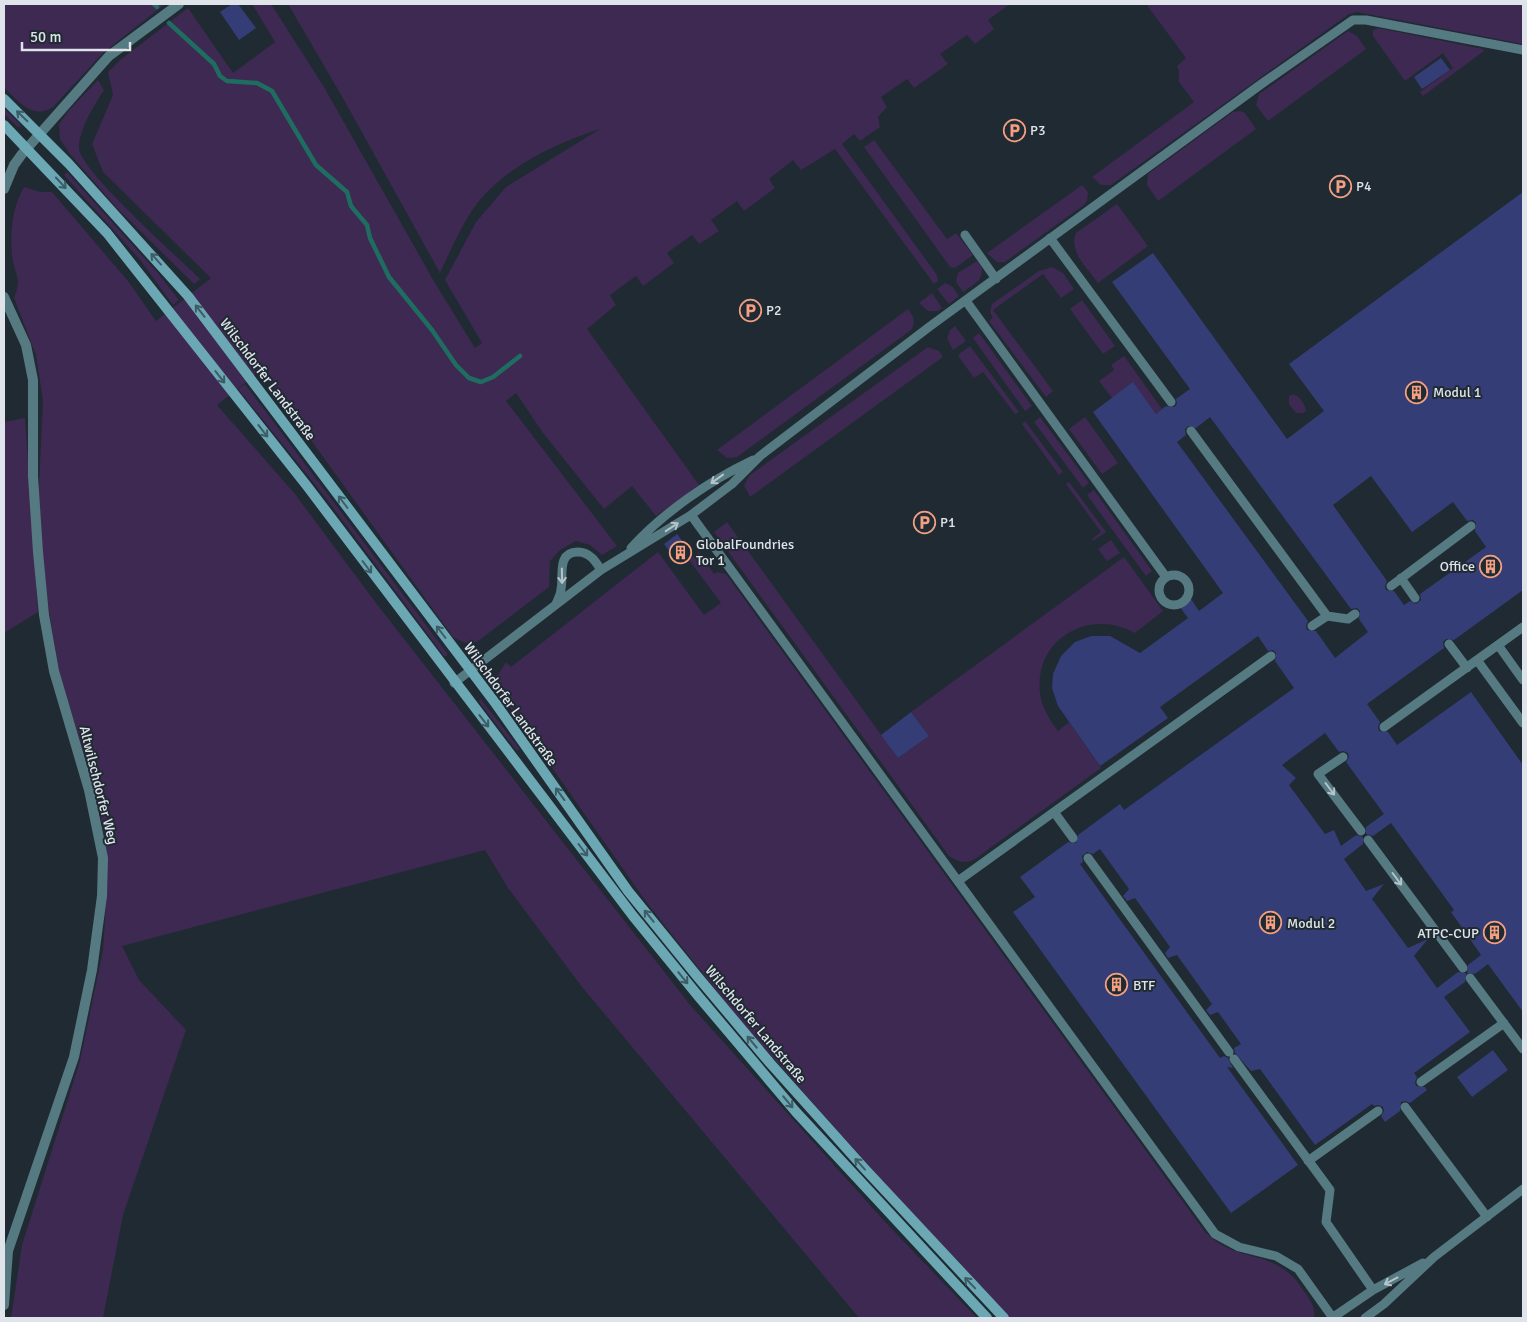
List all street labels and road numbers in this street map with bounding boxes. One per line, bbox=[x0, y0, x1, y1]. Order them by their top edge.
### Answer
street label: Wilschdorfer Landstraße bbox=[216, 315, 319, 444]
street label: Wilschdorfer Landstraße bbox=[460, 639, 561, 769]
street label: Altwilschdorfer Weg bbox=[76, 724, 121, 846]
street label: Wilschdorfer Landstraße bbox=[701, 962, 810, 1087]

